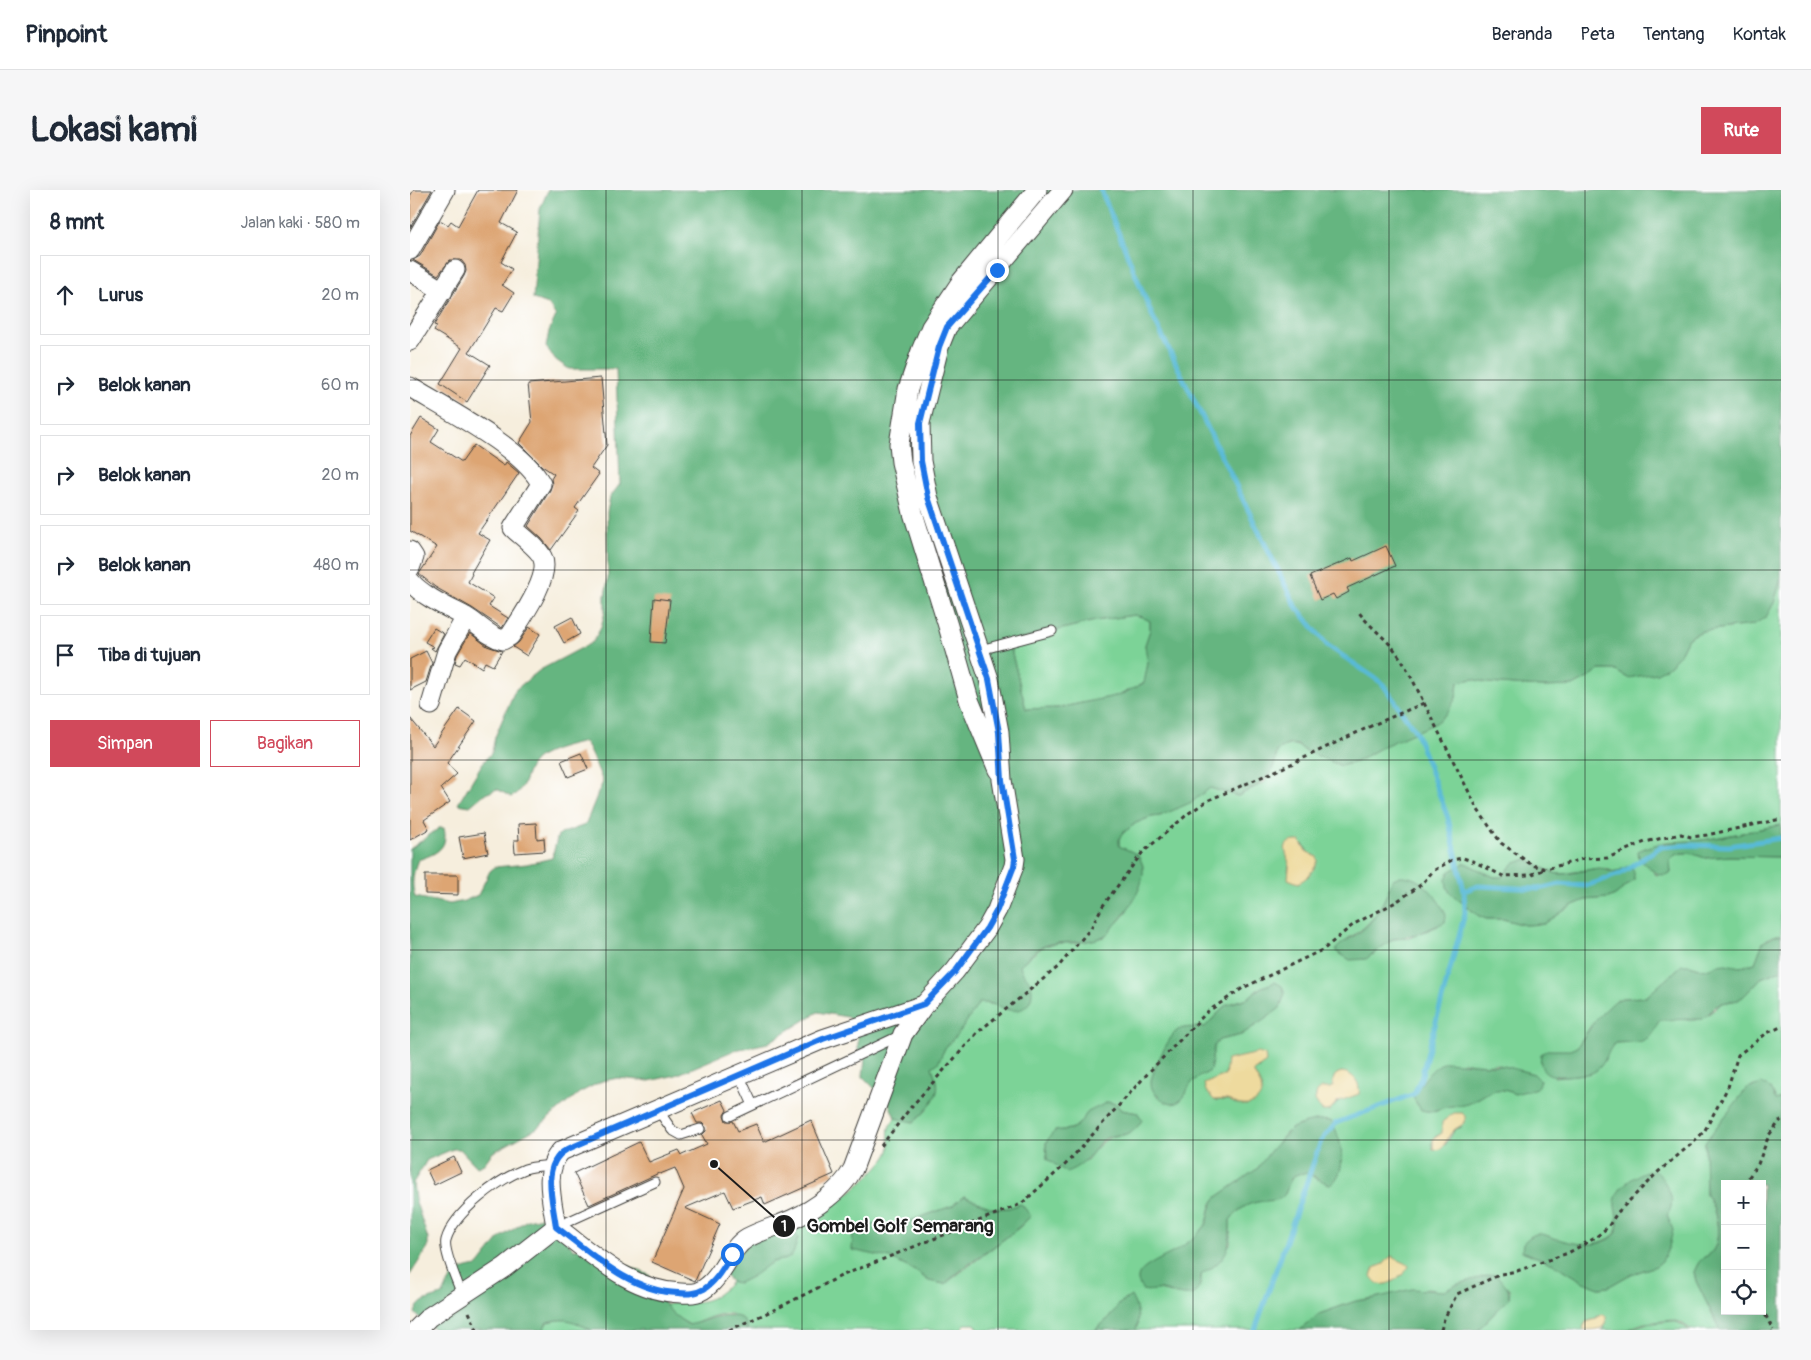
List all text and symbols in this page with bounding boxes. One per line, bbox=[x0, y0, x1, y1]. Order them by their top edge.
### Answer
text: Pinpoint bbox=[25, 20, 107, 49]
text: Beranda bbox=[1492, 23, 1552, 46]
text: Peta bbox=[1580, 23, 1615, 46]
text: Tentang bbox=[1643, 23, 1705, 46]
text: Kontak bbox=[1733, 23, 1786, 46]
button: Rute bbox=[1701, 107, 1781, 154]
text: Lokasi kami bbox=[30, 108, 197, 152]
text: 8 mnt bbox=[50, 209, 104, 236]
text: Jalan kaki · 580 m bbox=[241, 213, 360, 233]
route end bbox=[986, 259, 1009, 282]
icon: ahead bbox=[51, 281, 79, 309]
text: Lurus bbox=[98, 283, 143, 307]
text: 20 m bbox=[321, 285, 359, 305]
icon: right bbox=[51, 371, 79, 399]
text: Belok kanan bbox=[98, 373, 191, 397]
text: 60 m bbox=[321, 375, 359, 395]
icon: right bbox=[51, 461, 79, 489]
text: Belok kanan bbox=[98, 463, 191, 487]
text: 20 m bbox=[321, 465, 359, 485]
icon: right bbox=[51, 551, 79, 579]
text: Belok kanan bbox=[98, 553, 191, 577]
text: 480 m bbox=[313, 555, 359, 575]
icon: arrive bbox=[51, 641, 79, 669]
text: Tiba di tujuan bbox=[98, 643, 201, 667]
button: Simpan bbox=[50, 720, 200, 767]
button: Bagikan bbox=[210, 720, 360, 767]
map controls bbox=[1721, 1180, 1766, 1315]
button: + bbox=[1721, 1180, 1766, 1225]
callout: Gombel Golf Semarang bbox=[771, 1209, 1003, 1243]
text: Gombel Golf Semarang bbox=[807, 1214, 994, 1238]
text: 1 bbox=[781, 1217, 787, 1236]
button: − bbox=[1721, 1225, 1766, 1270]
route start bbox=[721, 1243, 744, 1266]
button: locate bbox=[1721, 1270, 1766, 1315]

